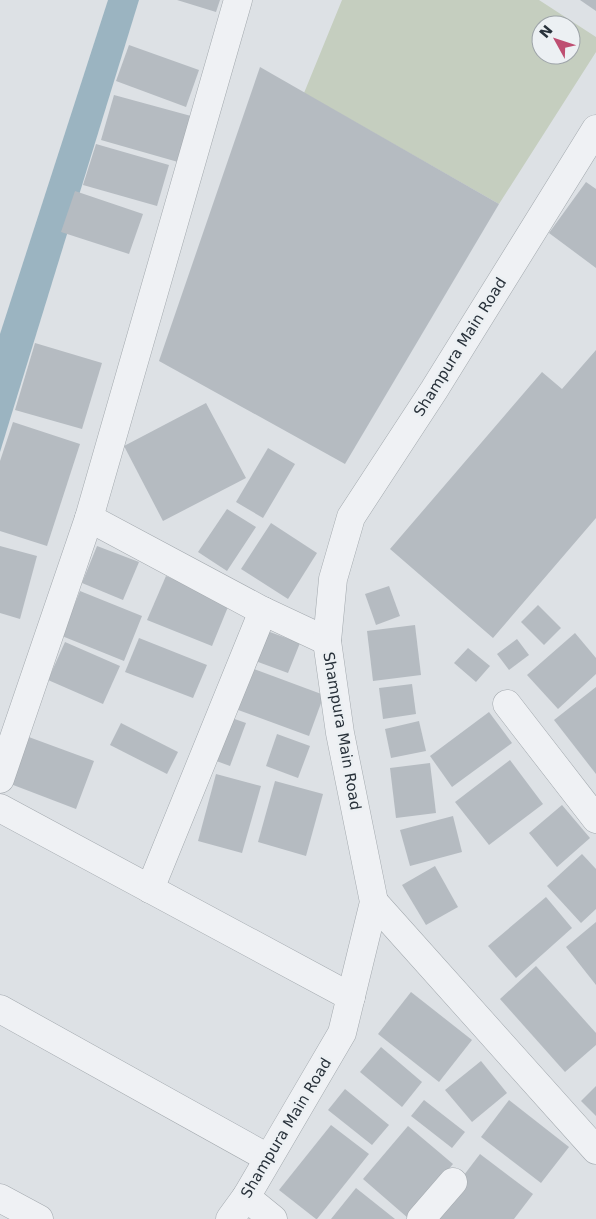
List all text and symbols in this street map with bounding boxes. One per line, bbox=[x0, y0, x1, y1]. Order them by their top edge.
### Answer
north arrow bbox=[531, 15, 581, 65]
text: N bbox=[536, 22, 556, 41]
street label: Shampura Main Road bbox=[410, 274, 510, 420]
street label: Shampura Main Road bbox=[319, 651, 365, 811]
street label: Shampura Main Road bbox=[237, 1055, 335, 1201]

